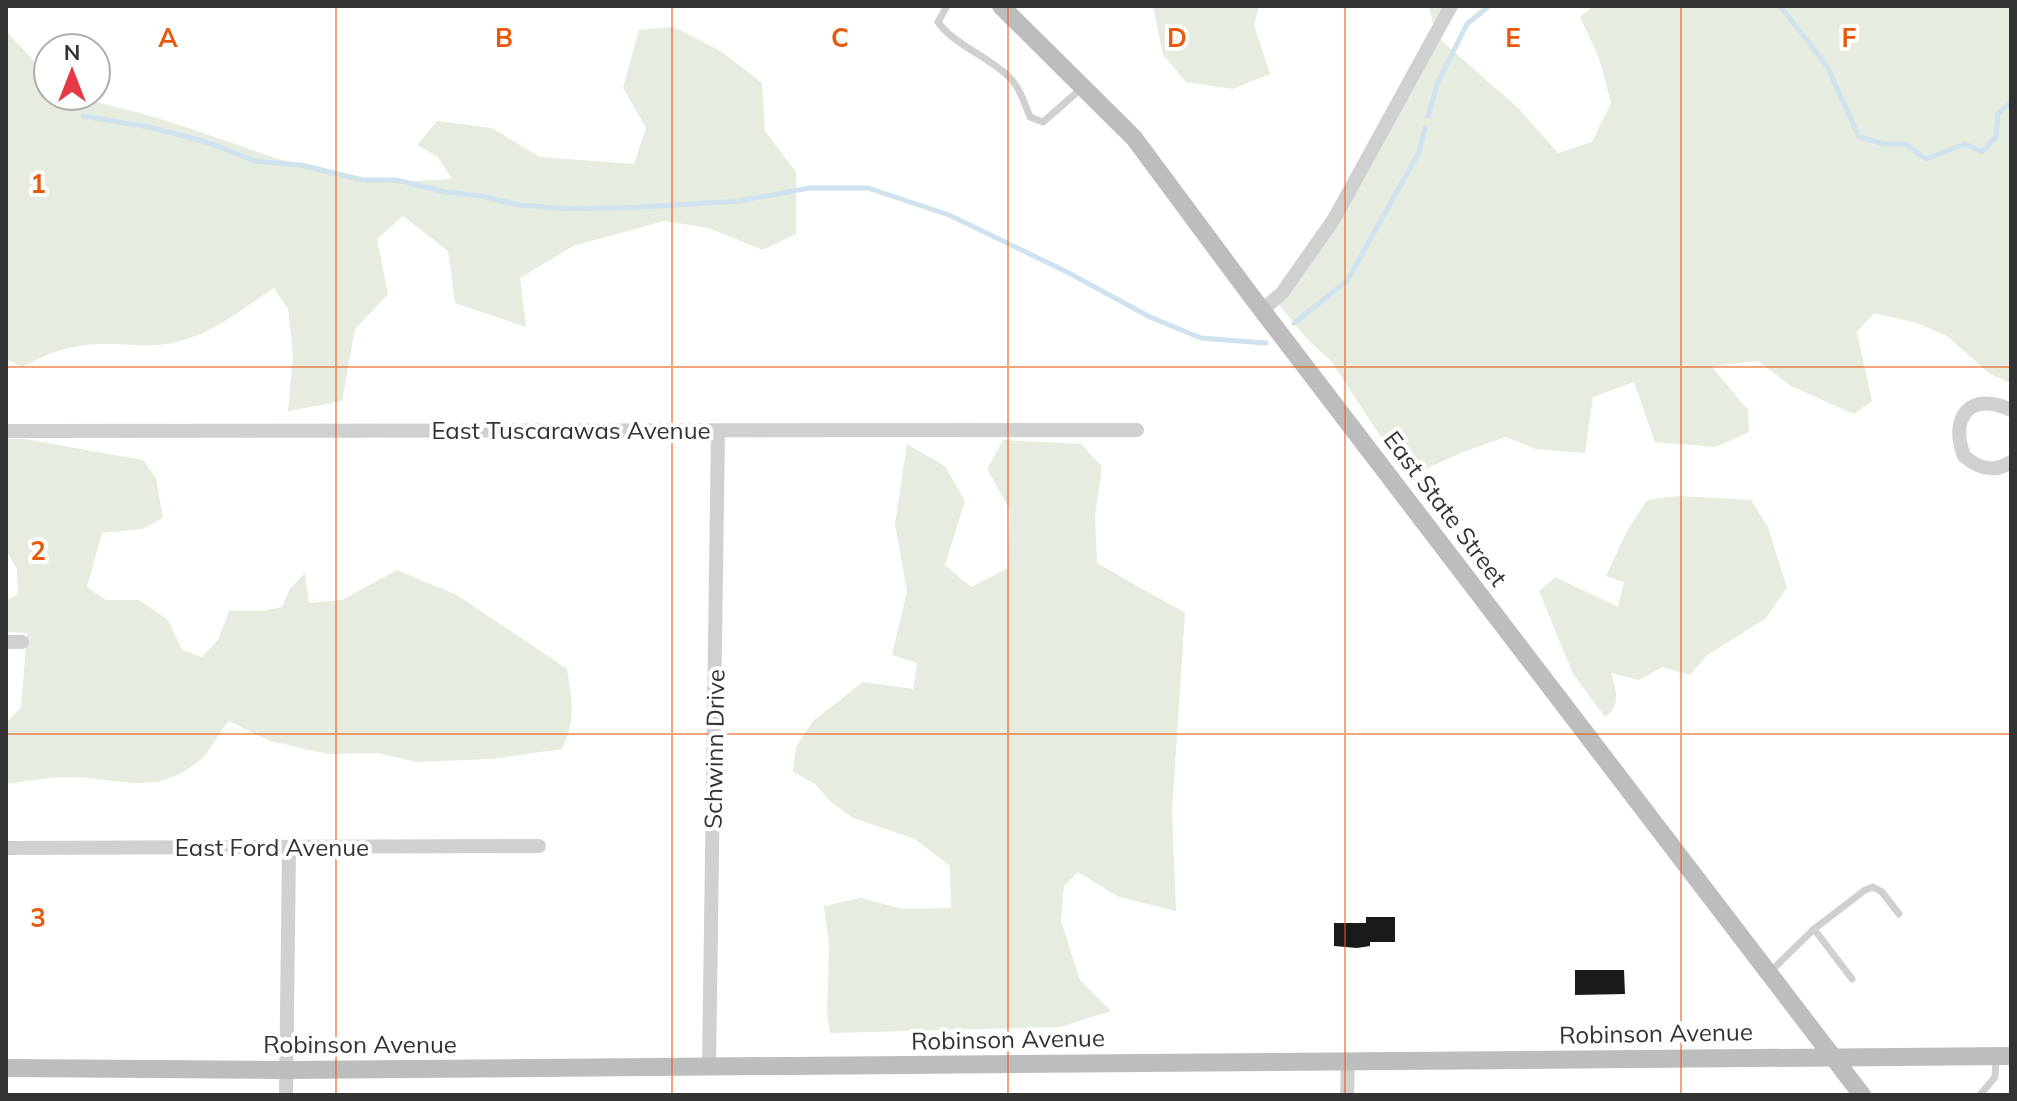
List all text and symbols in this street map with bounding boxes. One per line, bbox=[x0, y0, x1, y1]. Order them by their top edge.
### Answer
text: A bbox=[158, 21, 178, 54]
text: B bbox=[495, 21, 513, 54]
text: C bbox=[831, 21, 849, 54]
text: D bbox=[1167, 21, 1187, 54]
text: E bbox=[1505, 21, 1521, 54]
text: F bbox=[1842, 21, 1857, 54]
north arrow bbox=[32, 32, 112, 112]
text: N bbox=[64, 38, 80, 66]
text: 1 bbox=[30, 167, 46, 200]
street label: East Tuscarawas Avenue bbox=[431, 415, 711, 445]
street label: East State Street bbox=[1378, 425, 1514, 592]
text: 2 bbox=[30, 534, 46, 567]
street label: Schwinn Drive bbox=[698, 669, 730, 829]
street label: East Ford Avenue bbox=[175, 832, 369, 862]
text: 3 bbox=[30, 901, 46, 934]
street label: Robinson Avenue bbox=[1559, 1016, 1753, 1050]
street label: Robinson Avenue bbox=[911, 1022, 1105, 1056]
street label: Robinson Avenue bbox=[263, 1029, 457, 1059]

